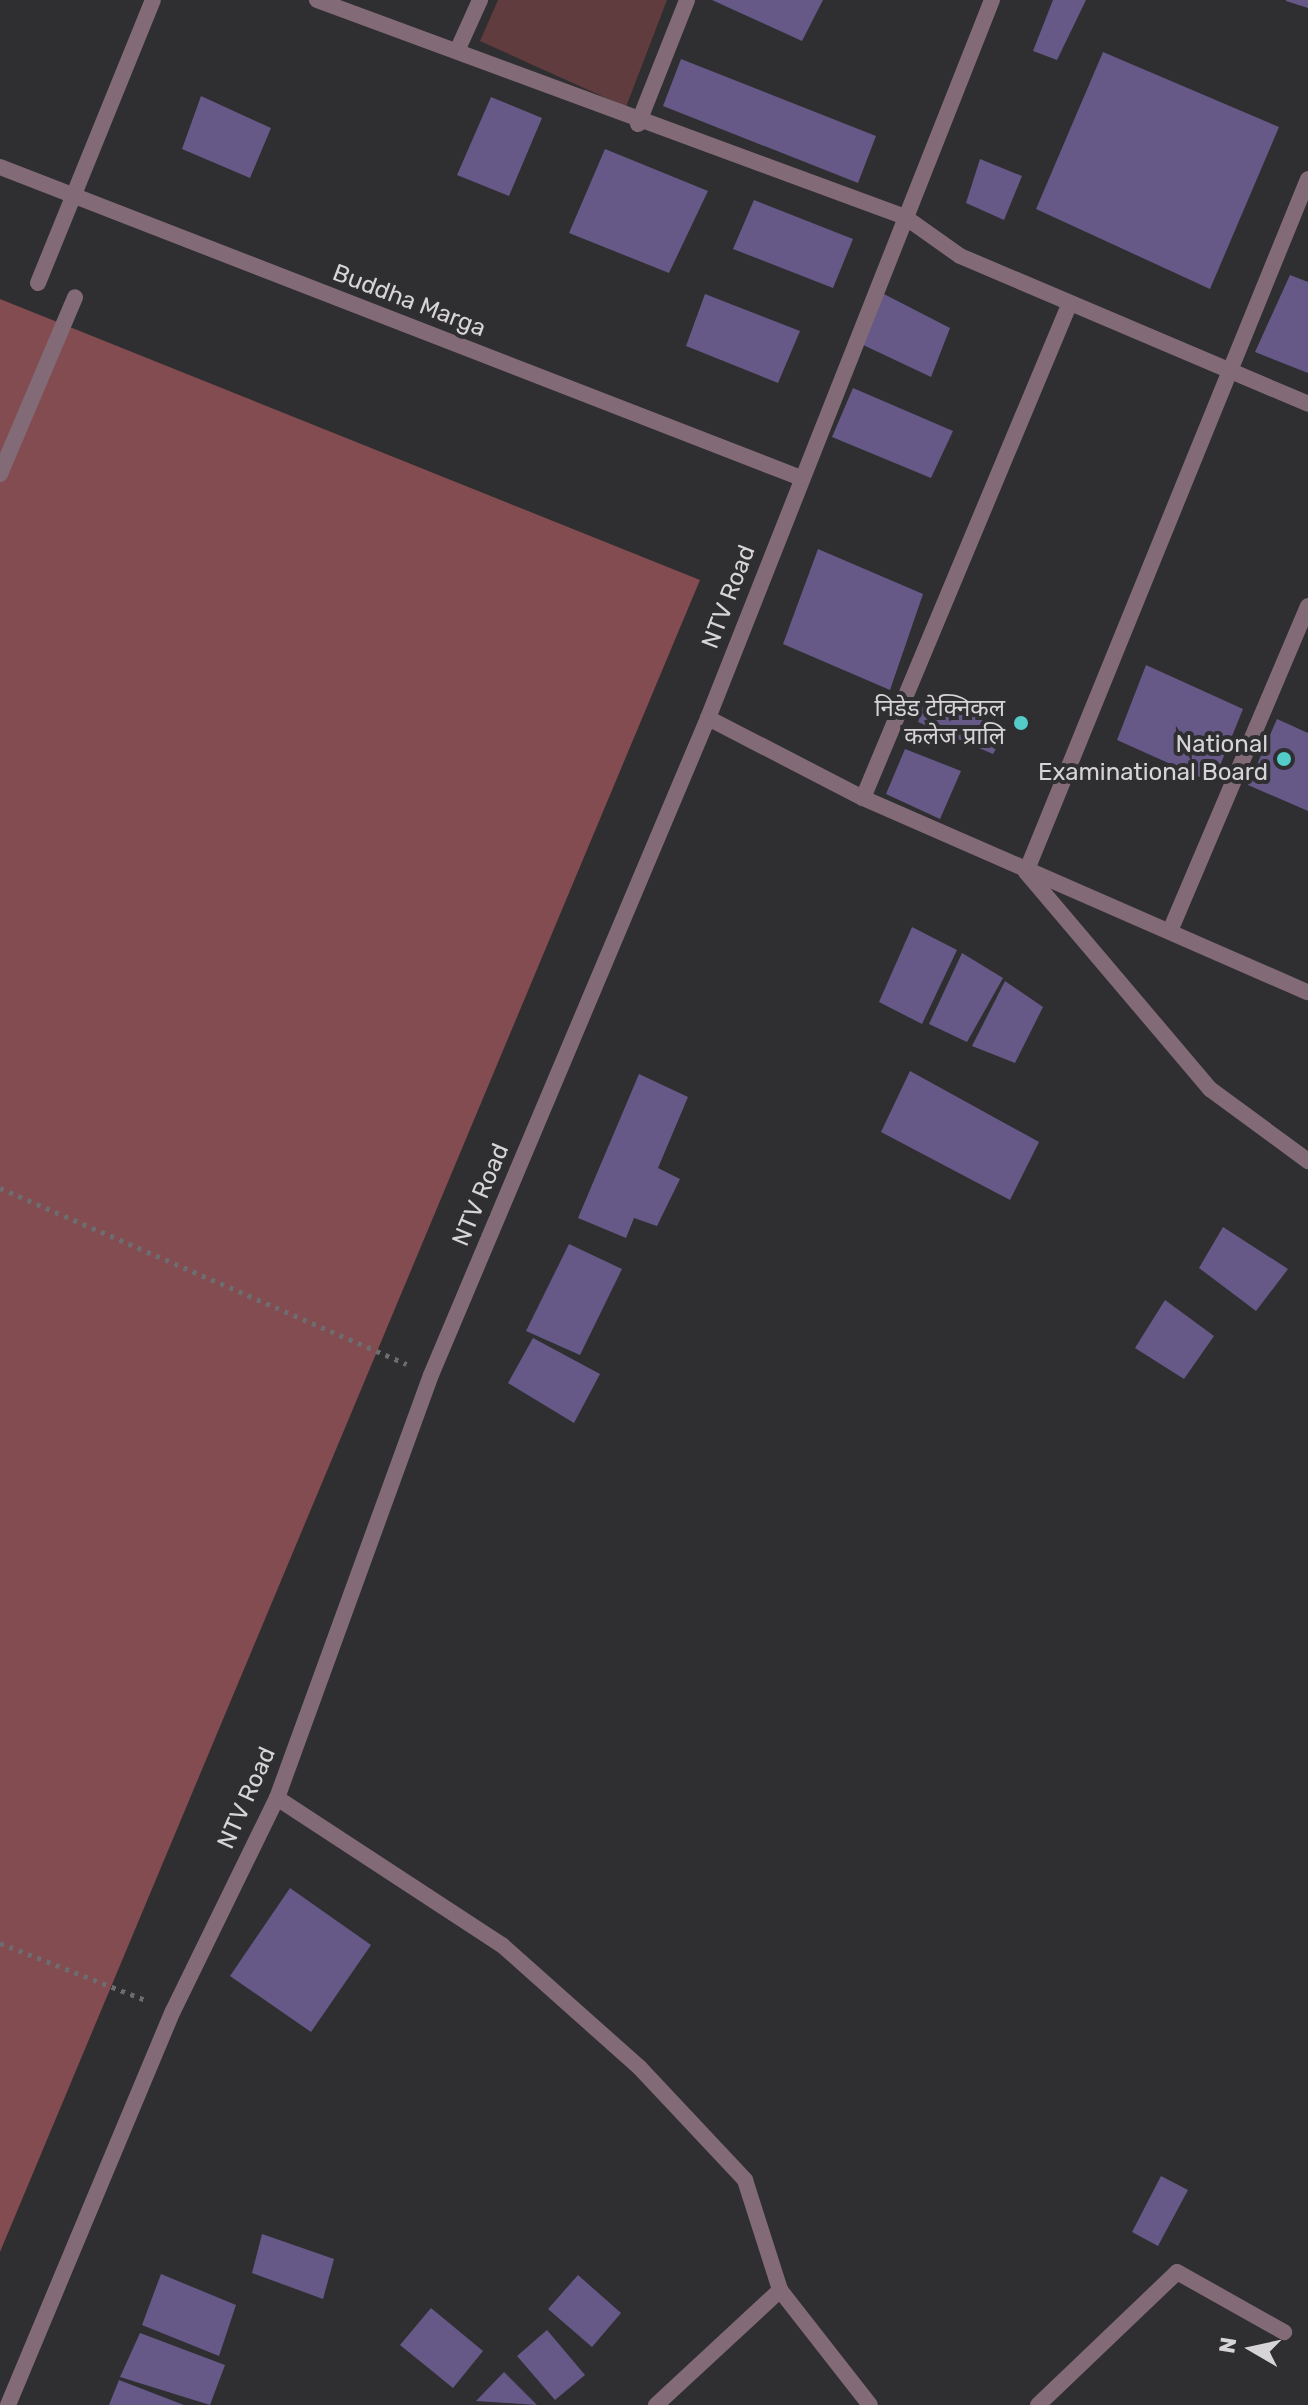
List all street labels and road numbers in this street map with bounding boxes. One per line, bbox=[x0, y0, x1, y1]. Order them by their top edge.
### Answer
street label: Buddha Marga bbox=[328, 259, 490, 343]
street label: NTV Road bbox=[696, 541, 762, 653]
street label: NTV Road bbox=[446, 1139, 516, 1251]
street label: NTV Road bbox=[212, 1742, 282, 1854]

